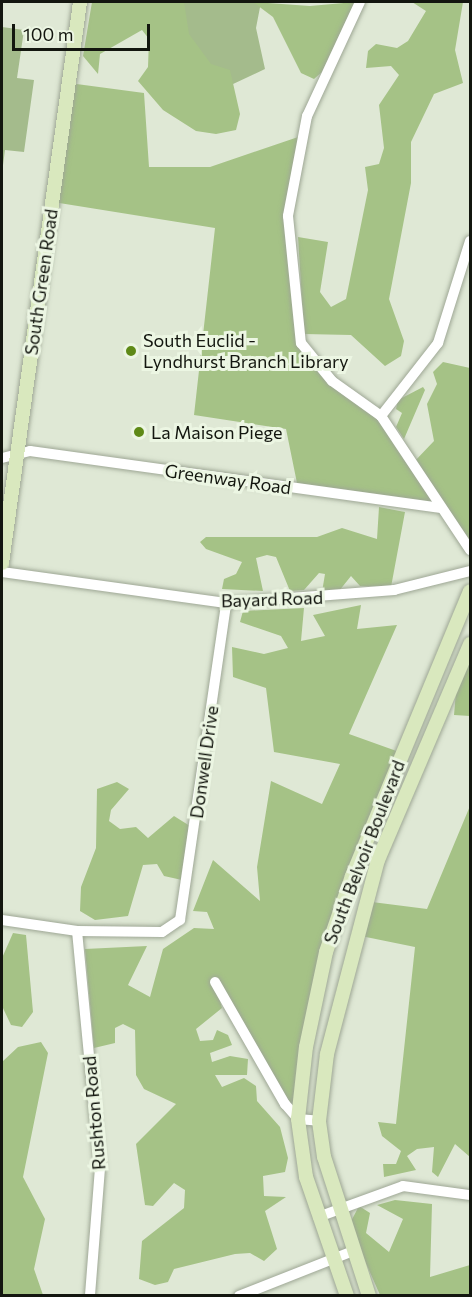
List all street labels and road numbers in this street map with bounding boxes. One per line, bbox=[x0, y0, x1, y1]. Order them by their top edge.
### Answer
street label: South Green Road bbox=[20, 208, 62, 356]
street label: Greenway Road bbox=[163, 459, 293, 499]
street label: Bayard Road bbox=[221, 586, 323, 612]
street label: Donwell Drive bbox=[185, 704, 223, 820]
street label: South Belvoir Boulevard bbox=[319, 757, 409, 947]
street label: Rushton Road bbox=[78, 1055, 110, 1171]

